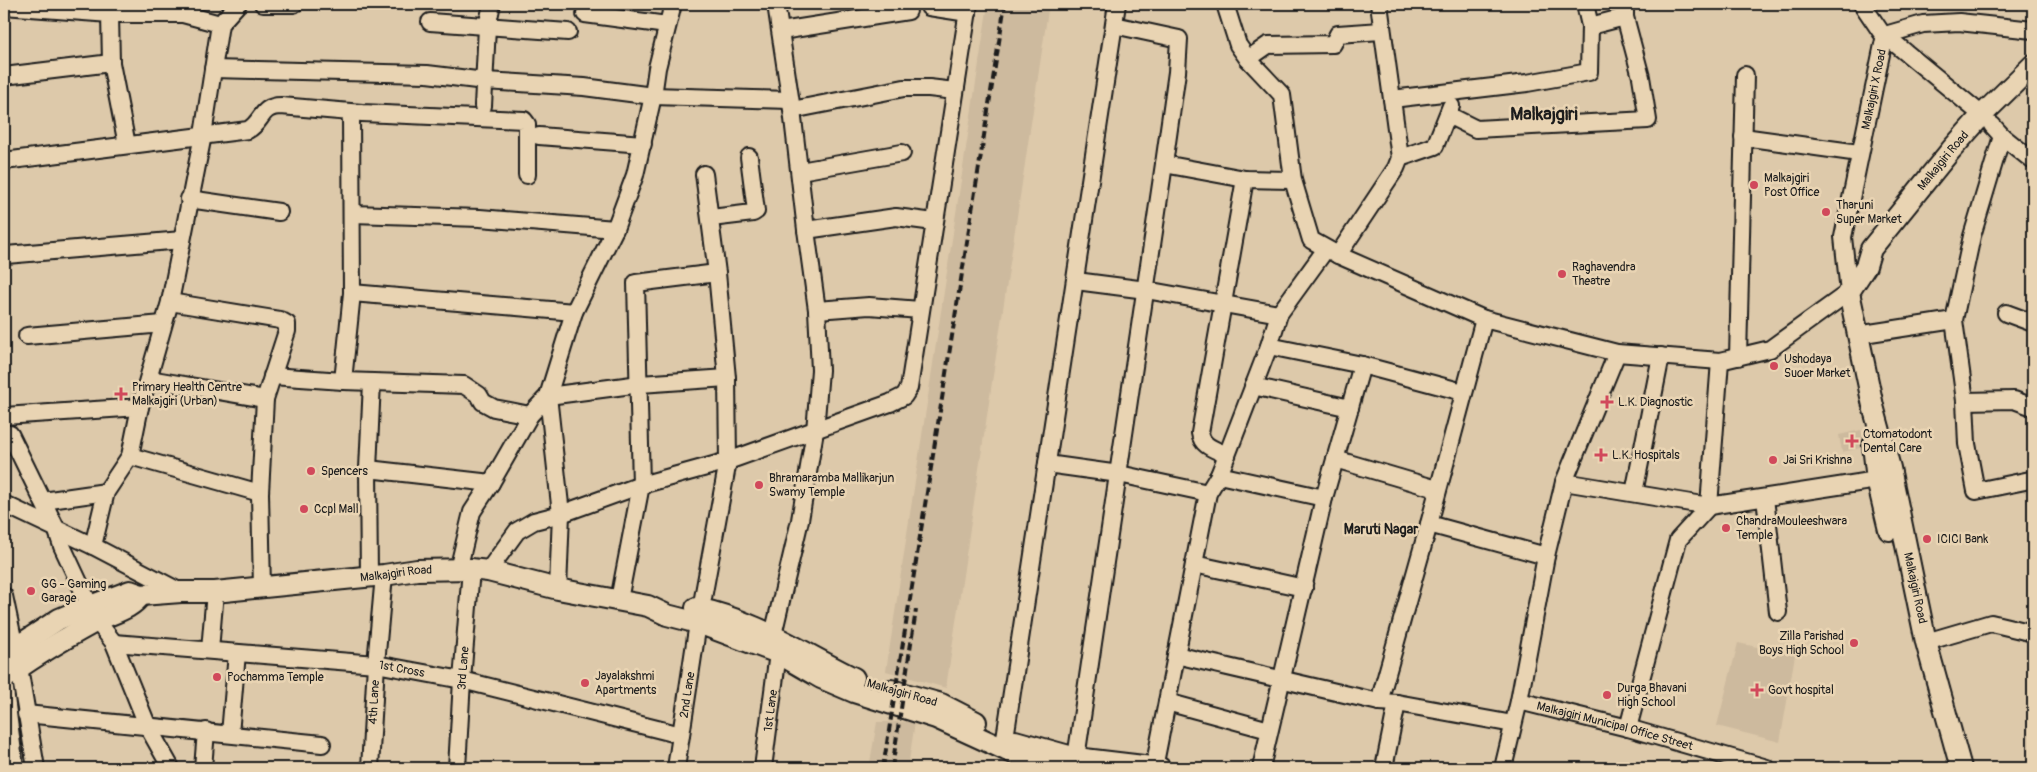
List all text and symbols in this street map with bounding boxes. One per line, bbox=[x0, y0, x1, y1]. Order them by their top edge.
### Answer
street label: Malkajgiri X Road bbox=[1858, 48, 1889, 131]
district label: Malkajgiri bbox=[1510, 103, 1578, 126]
street label: Malkajgiri Road bbox=[1914, 128, 1972, 193]
place label: Malkajgiri Post Office bbox=[1764, 171, 1820, 200]
marker: Malkajgiri Post Office bbox=[1748, 179, 1760, 191]
place label: Tharuni Super Market bbox=[1836, 198, 1902, 227]
marker: Tharuni Super Market bbox=[1820, 206, 1832, 218]
place label: Raghavendra Theatre bbox=[1572, 260, 1636, 289]
marker: Raghavendra Theatre bbox=[1556, 268, 1568, 280]
place label: Ushodaya Suoer Market bbox=[1784, 352, 1851, 381]
marker: Ushodaya Suoer Market bbox=[1768, 360, 1780, 372]
place label: Primary Health Centre Malkajgiri (Urban) bbox=[132, 380, 242, 409]
marker: Primary Health Centre Malkajgiri (Urban) bbox=[114, 387, 128, 401]
marker: L.K. Diagnostic bbox=[1600, 395, 1614, 409]
place label: L.K. Diagnostic bbox=[1618, 395, 1693, 410]
place label: Ctomatodont Dental Care bbox=[1863, 427, 1932, 456]
marker: Ctomatodont Dental Care bbox=[1845, 434, 1859, 448]
marker: L.K. Hospitals bbox=[1594, 448, 1608, 462]
place label: L.K. Hospitals bbox=[1612, 448, 1680, 463]
place label: Jai Sri Krishna bbox=[1783, 453, 1853, 468]
marker: Jai Sri Krishna bbox=[1767, 454, 1779, 466]
place label: Spencers bbox=[321, 464, 368, 479]
marker: Spencers bbox=[305, 465, 317, 477]
place label: Bhramaramba Mallikarjun Swamy Temple bbox=[769, 471, 895, 500]
marker: Bhramaramba Mallikarjun Swamy Temple bbox=[753, 479, 765, 491]
place label: Ccpl Mall bbox=[314, 502, 359, 517]
marker: Ccpl Mall bbox=[298, 503, 310, 515]
place label: ChandraMouleeshwara Temple bbox=[1736, 514, 1848, 543]
district label: Maruti Nagar bbox=[1344, 521, 1419, 538]
marker: ChandraMouleeshwara Temple bbox=[1720, 522, 1732, 534]
place label: ICICI Bank bbox=[1937, 532, 1988, 547]
marker: ICICI Bank bbox=[1921, 533, 1933, 545]
street label: Malkajgiri Road bbox=[1900, 551, 1930, 625]
street label: Malkajgiri Road bbox=[359, 562, 432, 585]
place label: GG - Gaming Garage bbox=[41, 577, 106, 606]
marker: GG - Gaming Garage bbox=[25, 585, 37, 597]
place label: Zilla Parishad Boys High School bbox=[1759, 629, 1844, 658]
marker: Zilla Parishad Boys High School bbox=[1848, 637, 1860, 649]
street label: 3rd Lane bbox=[454, 646, 472, 691]
street label: 1st Cross bbox=[378, 657, 426, 680]
place label: Jayalakshmi Apartments bbox=[595, 669, 657, 698]
place label: Pochamma Temple bbox=[227, 670, 324, 685]
marker: Pochamma Temple bbox=[211, 671, 223, 683]
street label: 2nd Lane bbox=[676, 671, 698, 719]
street label: Malkajgiri Road bbox=[865, 676, 939, 710]
marker: Jayalakshmi Apartments bbox=[579, 677, 591, 689]
street label: 4th Lane bbox=[365, 679, 383, 725]
place label: Durga Bhavani High School bbox=[1617, 681, 1686, 710]
marker: Govt hospital bbox=[1750, 683, 1764, 697]
place label: Govt hospital bbox=[1768, 683, 1834, 698]
street label: 1st Lane bbox=[760, 688, 781, 732]
marker: Durga Bhavani High School bbox=[1601, 689, 1613, 701]
street label: Malkajgiri Municipal Office Street bbox=[1535, 698, 1695, 754]

